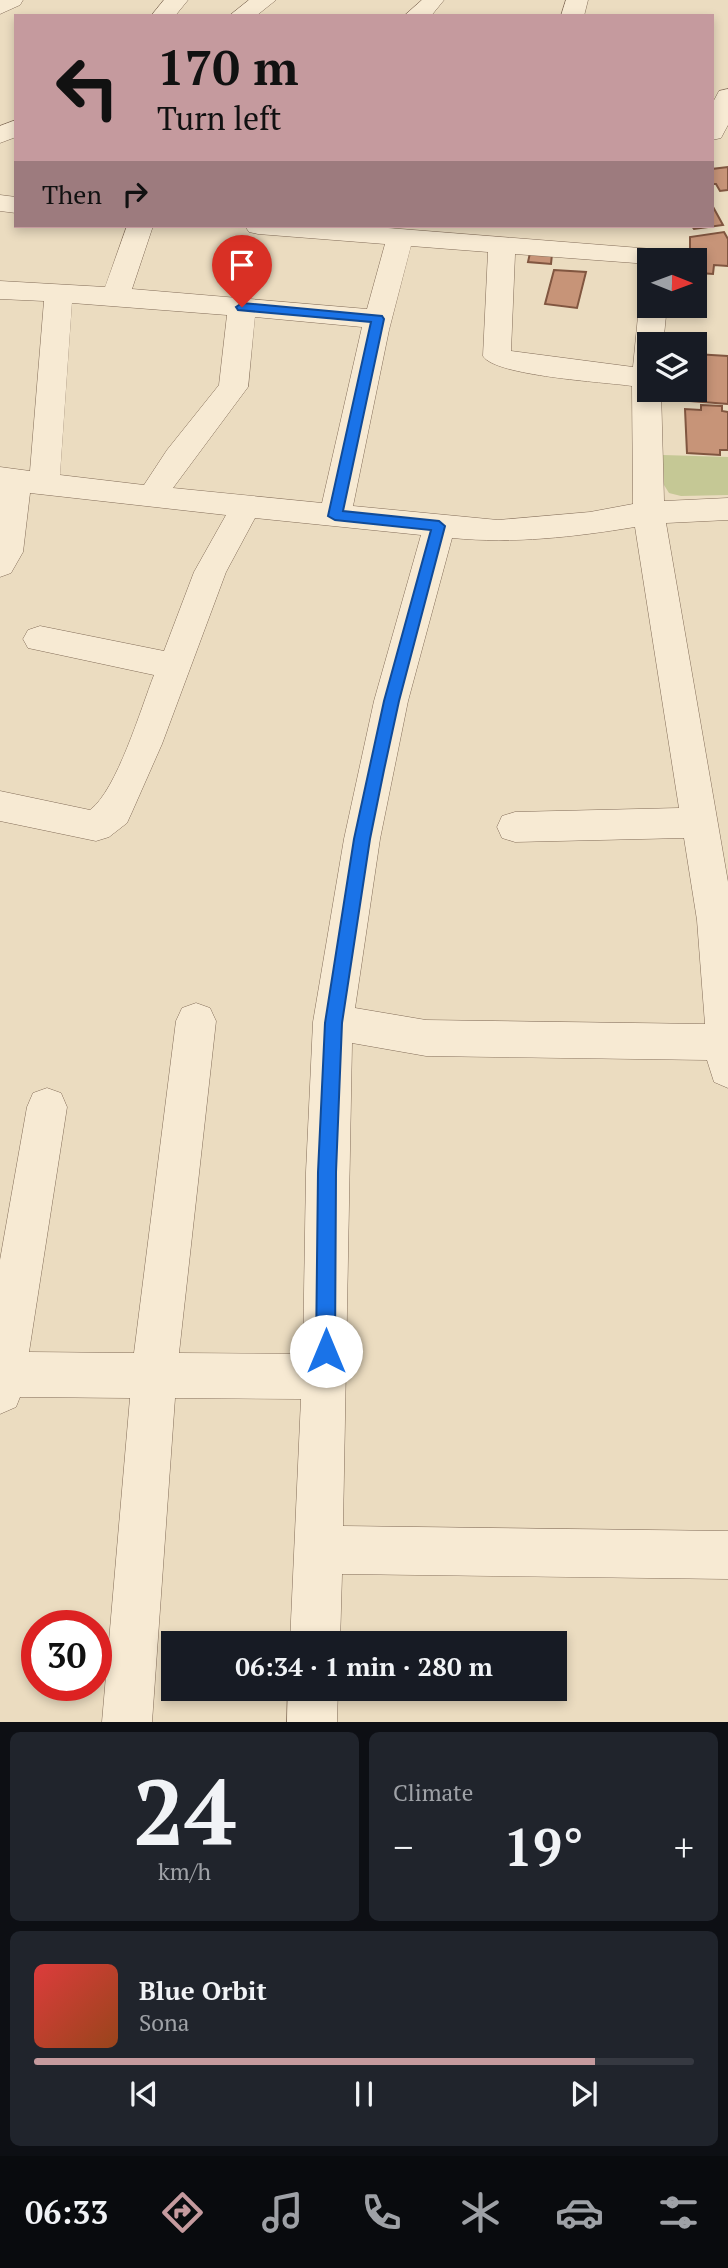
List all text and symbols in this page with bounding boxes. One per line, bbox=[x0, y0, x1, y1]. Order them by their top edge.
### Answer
text: 170 m bbox=[157, 34, 299, 99]
icon: left bbox=[42, 42, 133, 133]
text: Turn left bbox=[157, 97, 281, 139]
icon: right bbox=[116, 175, 154, 213]
text: Then bbox=[42, 177, 102, 211]
pin bbox=[212, 235, 272, 307]
icon: arrive bbox=[223, 246, 261, 284]
north arrow bbox=[637, 248, 707, 318]
map controls bbox=[637, 248, 707, 402]
button: layers bbox=[637, 332, 707, 402]
position arrow bbox=[289, 1314, 363, 1388]
speed limit sign: 30 bbox=[21, 1610, 112, 1701]
text: 06:34 · 1 min · 280 m bbox=[235, 1649, 493, 1683]
text: 24 bbox=[133, 1750, 236, 1871]
text: Climate bbox=[393, 1777, 473, 1808]
text: 19° bbox=[503, 1812, 584, 1881]
text: − bbox=[393, 1822, 413, 1872]
text: + bbox=[674, 1822, 694, 1872]
text: km/h bbox=[158, 1856, 211, 1887]
text: Blue Orbit bbox=[139, 1973, 267, 2007]
text: Sona bbox=[139, 2007, 189, 2038]
icon: previous bbox=[125, 2075, 163, 2113]
icon: pause bbox=[345, 2075, 383, 2113]
icon: next bbox=[565, 2075, 603, 2113]
icon: directions bbox=[158, 2188, 207, 2237]
icon: music bbox=[258, 2188, 307, 2237]
icon: phone bbox=[357, 2188, 406, 2237]
icon: climate bbox=[456, 2188, 505, 2237]
icon: car bbox=[555, 2188, 604, 2237]
icon: filters bbox=[654, 2188, 703, 2237]
text: 06:33 bbox=[25, 2191, 108, 2233]

